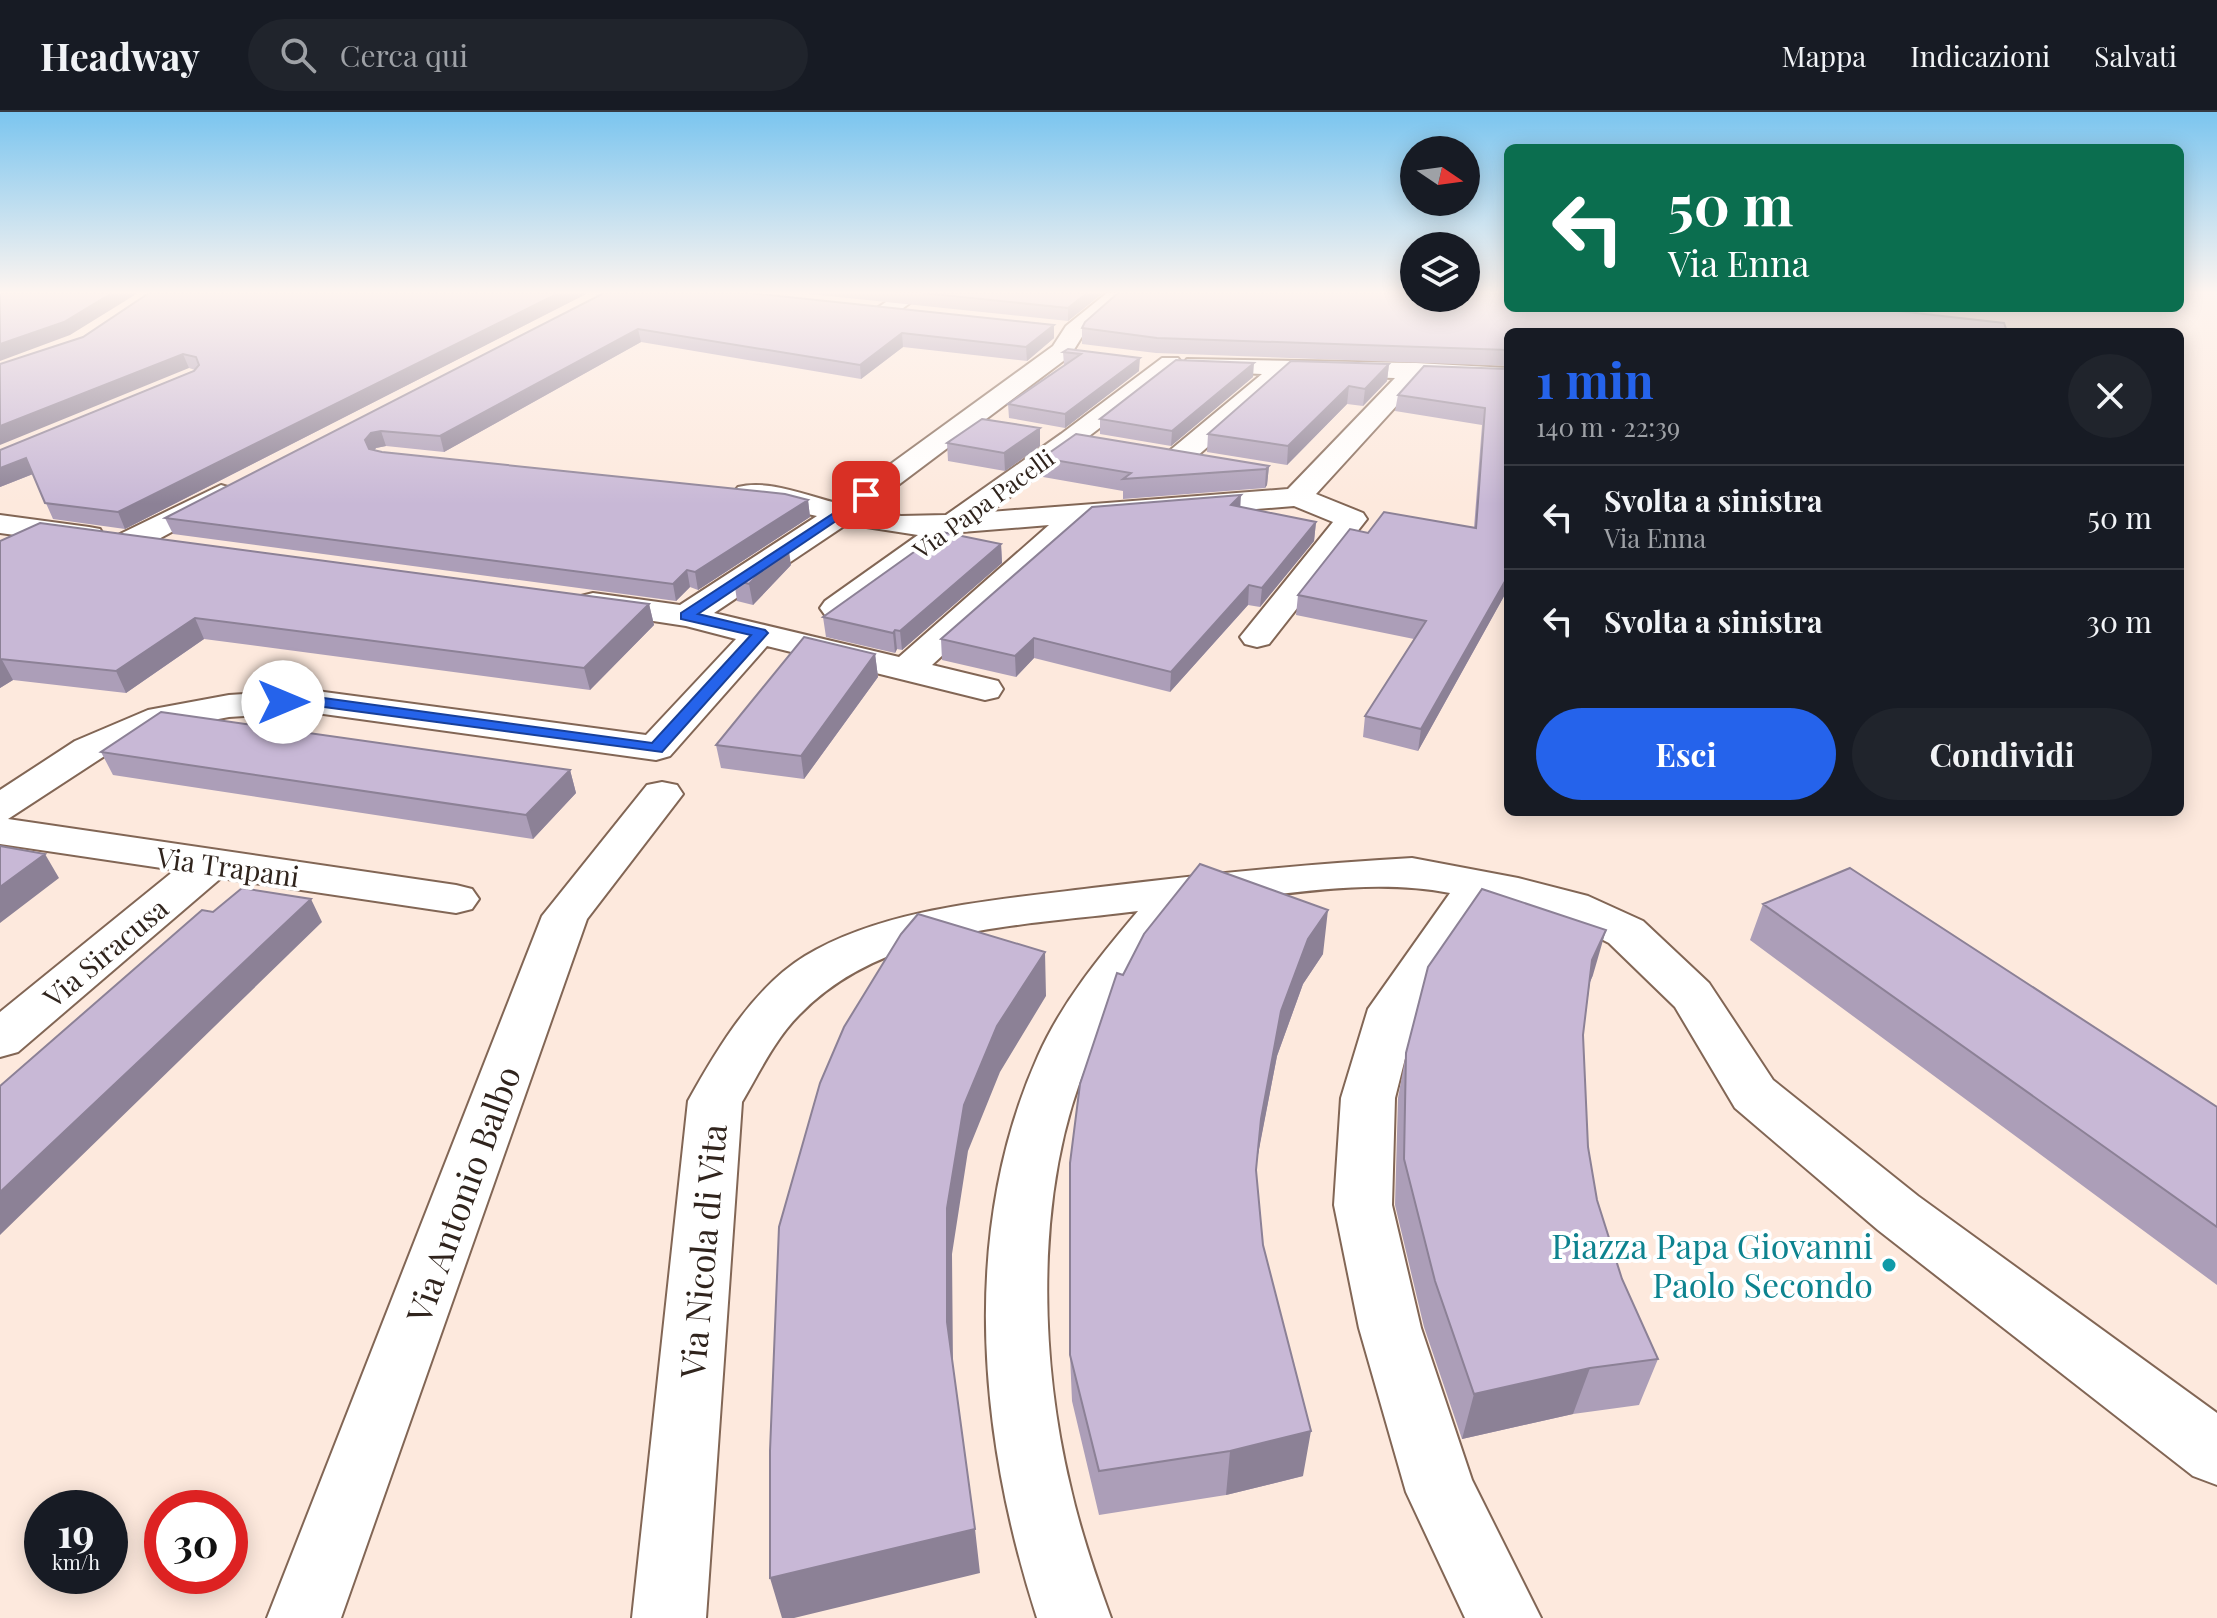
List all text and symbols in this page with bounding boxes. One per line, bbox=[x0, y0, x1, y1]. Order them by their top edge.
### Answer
search box bbox=[248, 19, 808, 91]
text: Headway bbox=[40, 30, 200, 81]
icon: search bbox=[276, 33, 320, 77]
text: Cerca qui bbox=[340, 35, 468, 75]
text: Mappa bbox=[1782, 37, 1866, 74]
text: Indicazioni bbox=[1910, 37, 2050, 74]
text: Salvati bbox=[2094, 37, 2177, 74]
north arrow bbox=[1400, 136, 1480, 216]
map controls bbox=[1400, 136, 1480, 312]
text: 50 m bbox=[1668, 166, 1794, 241]
icon: left bbox=[1536, 176, 1640, 280]
button: layers bbox=[1400, 232, 1480, 312]
text: Via Enna bbox=[1668, 238, 1810, 286]
text: 1 min bbox=[1536, 347, 1654, 411]
button: close bbox=[2068, 354, 2152, 438]
text: 140 m · 22:39 bbox=[1536, 409, 1680, 444]
street label: Via Papa Pacelli bbox=[905, 441, 1060, 566]
pin bbox=[832, 461, 900, 529]
icon: arrive bbox=[844, 473, 888, 517]
text: Svolta a sinistra bbox=[1604, 480, 1823, 520]
icon: left bbox=[1536, 495, 1580, 539]
text: 50 m bbox=[2087, 497, 2152, 537]
text: Via Enna bbox=[1604, 520, 1706, 555]
icon: left bbox=[1536, 599, 1580, 643]
text: Svolta a sinistra bbox=[1604, 601, 1823, 641]
text: 30 m bbox=[2086, 601, 2152, 641]
position arrow bbox=[241, 660, 325, 744]
button: Esci bbox=[1536, 708, 1836, 800]
button: Condividi bbox=[1852, 708, 2152, 800]
street label: Via Trapani bbox=[153, 838, 302, 894]
street label: Via Siracusa bbox=[34, 889, 175, 1016]
street label: Via Antonio Balbo bbox=[394, 1059, 530, 1329]
street label: Via Nicola di Vita bbox=[668, 1122, 736, 1381]
place label: Piazza Papa Giovanni Paolo Secondo bbox=[1551, 1222, 1873, 1307]
marker: Piazza Papa Giovanni Paolo Secondo bbox=[1880, 1256, 1898, 1274]
speed limit sign: 30 bbox=[144, 1490, 248, 1594]
text: 19 bbox=[57, 1505, 95, 1558]
text: km/h bbox=[52, 1548, 100, 1575]

